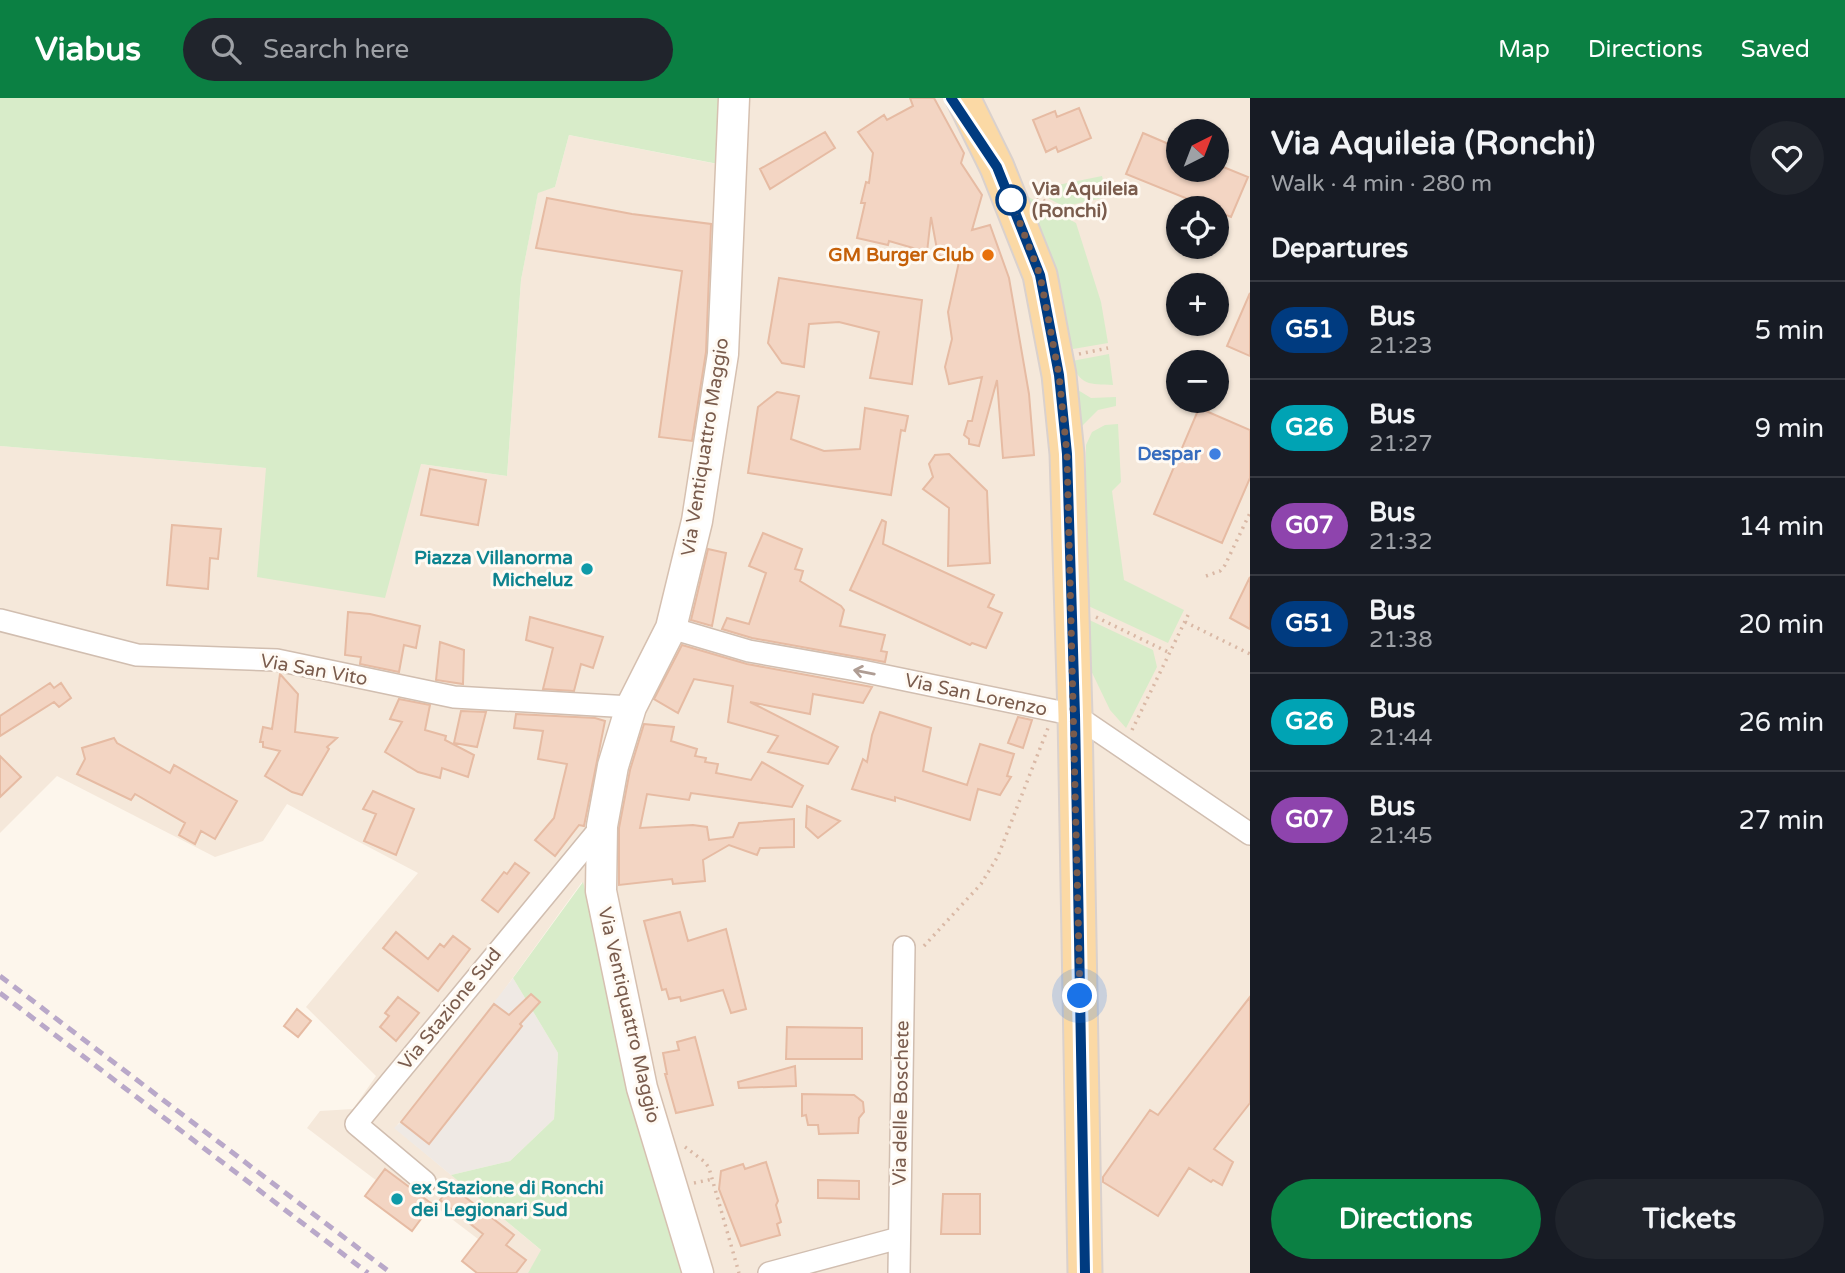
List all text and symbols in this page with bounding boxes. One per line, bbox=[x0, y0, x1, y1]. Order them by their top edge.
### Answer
search box bbox=[183, 18, 673, 81]
text: Viabus bbox=[35, 30, 141, 69]
icon: search bbox=[207, 30, 245, 68]
text: Search here bbox=[263, 34, 409, 65]
text: Map bbox=[1498, 35, 1550, 64]
text: Directions bbox=[1588, 35, 1703, 64]
text: Saved bbox=[1741, 35, 1810, 64]
north arrow bbox=[1166, 119, 1228, 182]
map controls bbox=[1166, 119, 1229, 413]
button: heart bbox=[1750, 121, 1824, 195]
text: Via Aquileia (Ronchi) bbox=[1271, 124, 1595, 163]
text: Walk · 4 min · 280 m bbox=[1271, 170, 1492, 198]
place label: Via Aquileia (Ronchi) bbox=[1032, 178, 1138, 222]
marker: Via Aquileia (Ronchi) bbox=[996, 185, 1026, 215]
button: locate bbox=[1166, 196, 1229, 259]
text: Departures bbox=[1271, 233, 1408, 264]
place label: GM Burger Club bbox=[828, 244, 974, 267]
marker: GM Burger Club bbox=[980, 247, 996, 263]
button: + bbox=[1166, 273, 1229, 336]
text: Bus bbox=[1369, 301, 1415, 332]
text: G51 bbox=[1285, 315, 1334, 344]
text: 5 min bbox=[1755, 315, 1824, 346]
text: 21:23 bbox=[1369, 332, 1433, 360]
street label: Via Ventiquattro Maggio bbox=[677, 336, 733, 558]
button: − bbox=[1166, 350, 1229, 413]
text: Bus bbox=[1369, 399, 1415, 430]
text: G26 bbox=[1285, 413, 1334, 442]
text: 9 min bbox=[1755, 413, 1824, 444]
text: 21:27 bbox=[1369, 430, 1433, 458]
place label: Despar bbox=[1137, 443, 1202, 466]
marker: Despar bbox=[1207, 446, 1223, 462]
text: Bus bbox=[1369, 497, 1415, 528]
text: G07 bbox=[1285, 511, 1334, 540]
text: 14 min bbox=[1738, 511, 1824, 542]
text: 21:32 bbox=[1369, 528, 1433, 556]
place label: Piazza Villanorma Micheluz bbox=[414, 547, 574, 591]
marker: Piazza Villanorma Micheluz bbox=[579, 561, 595, 577]
text: Bus bbox=[1369, 595, 1415, 626]
text: G51 bbox=[1285, 609, 1334, 638]
text: 20 min bbox=[1738, 609, 1824, 640]
text: 21:38 bbox=[1369, 626, 1433, 654]
street label: Via San Vito bbox=[259, 650, 369, 690]
one-way arrow bbox=[853, 664, 876, 678]
street label: Via San Lorenzo bbox=[903, 669, 1049, 721]
text: Bus bbox=[1369, 693, 1415, 724]
text: G26 bbox=[1285, 707, 1334, 736]
text: 26 min bbox=[1738, 707, 1824, 738]
text: 21:44 bbox=[1369, 724, 1433, 752]
text: Bus bbox=[1369, 791, 1415, 822]
text: G07 bbox=[1285, 805, 1334, 834]
text: 27 min bbox=[1738, 805, 1824, 836]
text: 21:45 bbox=[1369, 822, 1433, 850]
street label: Via Ventiquattro Maggio bbox=[593, 905, 665, 1125]
street label: Via Stazione Sud bbox=[394, 944, 506, 1074]
your location bbox=[1062, 978, 1097, 1013]
street label: Via delle Boschete bbox=[889, 1020, 913, 1186]
place label: ex Stazione di Ronchi dei Legionari Sud bbox=[411, 1177, 604, 1222]
button: Directions bbox=[1271, 1179, 1541, 1259]
button: Tickets bbox=[1555, 1179, 1824, 1259]
marker: ex Stazione di Ronchi dei Legionari Sud bbox=[389, 1191, 405, 1207]

